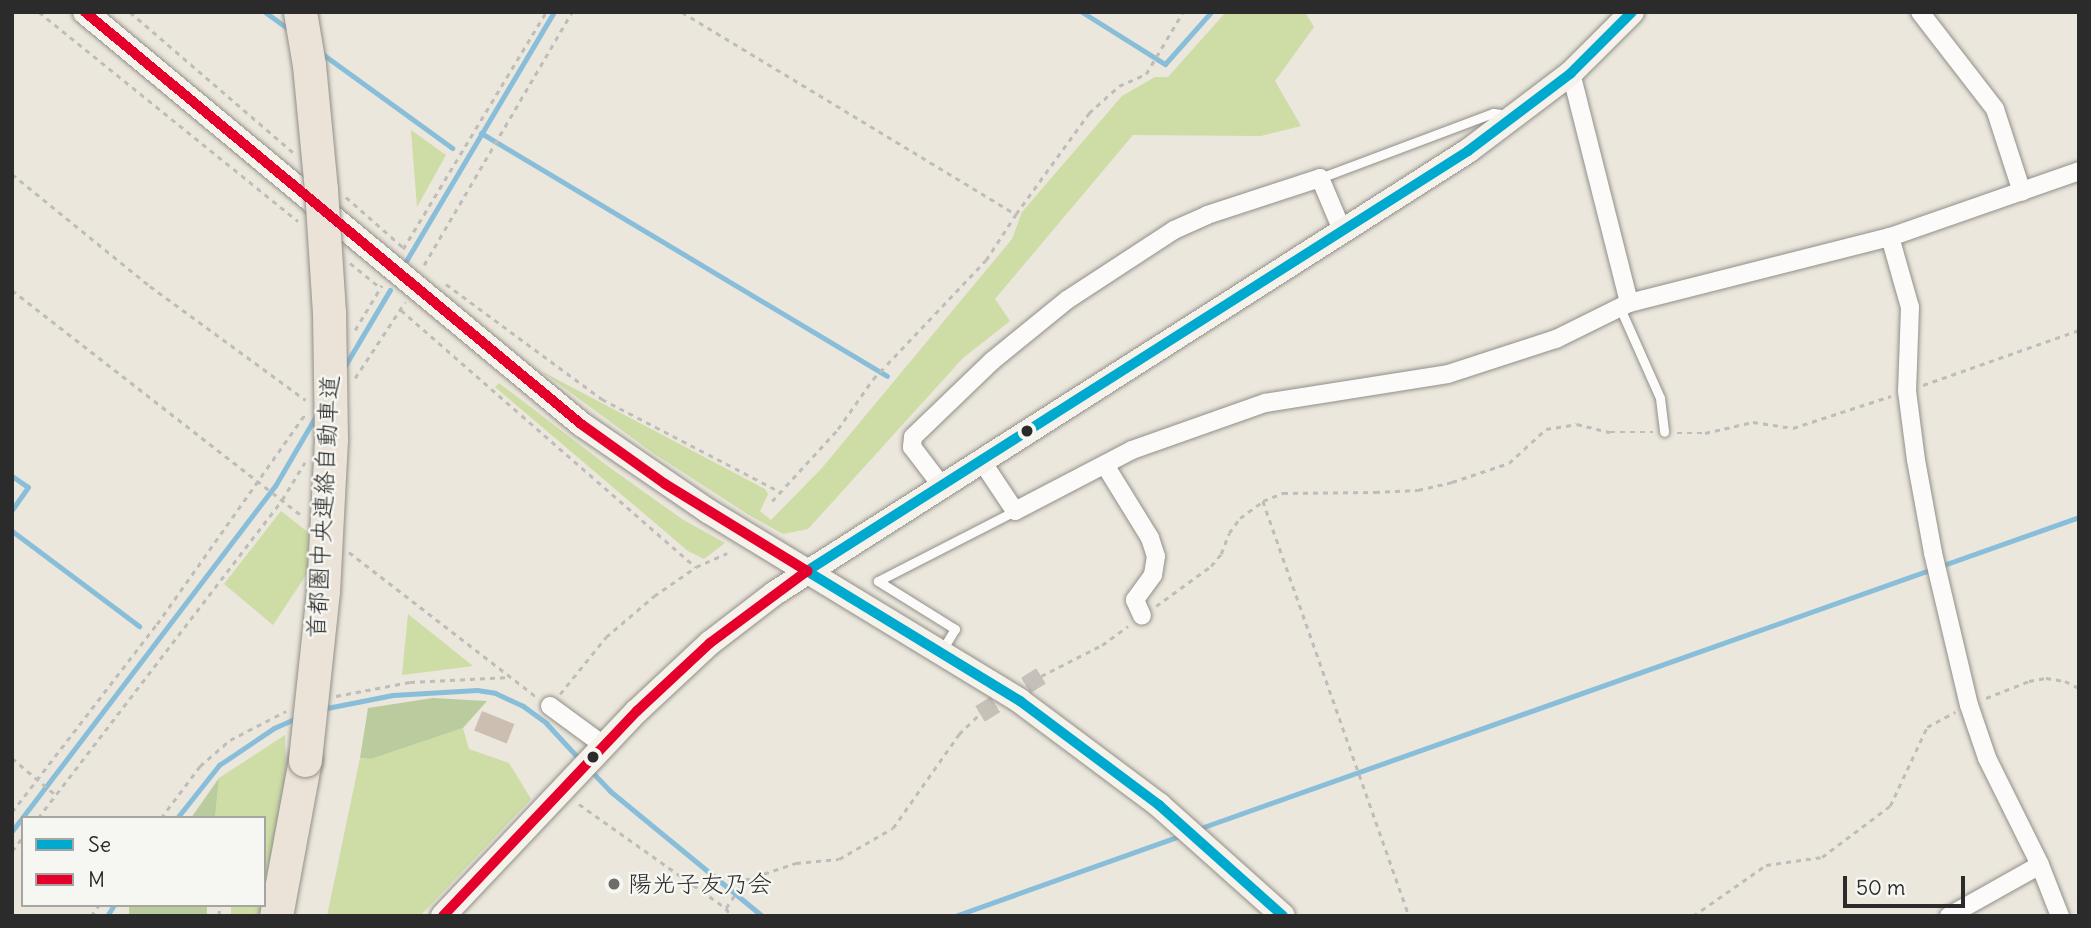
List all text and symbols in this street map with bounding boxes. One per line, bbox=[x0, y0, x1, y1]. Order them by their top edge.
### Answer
street label: 首都圏中央連絡自動車道 bbox=[302, 374, 344, 640]
unlabelled marker bbox=[1020, 424, 1034, 438]
unlabelled marker bbox=[586, 750, 600, 764]
legend bbox=[21, 816, 266, 907]
text: Se bbox=[88, 831, 111, 858]
scale bar bbox=[1846, 862, 1968, 906]
text: M bbox=[88, 866, 105, 893]
place label: 陽光子友乃会 bbox=[628, 870, 772, 898]
text: 50 m bbox=[1856, 874, 1905, 901]
marker: 陽光子友乃会 bbox=[606, 876, 622, 892]

